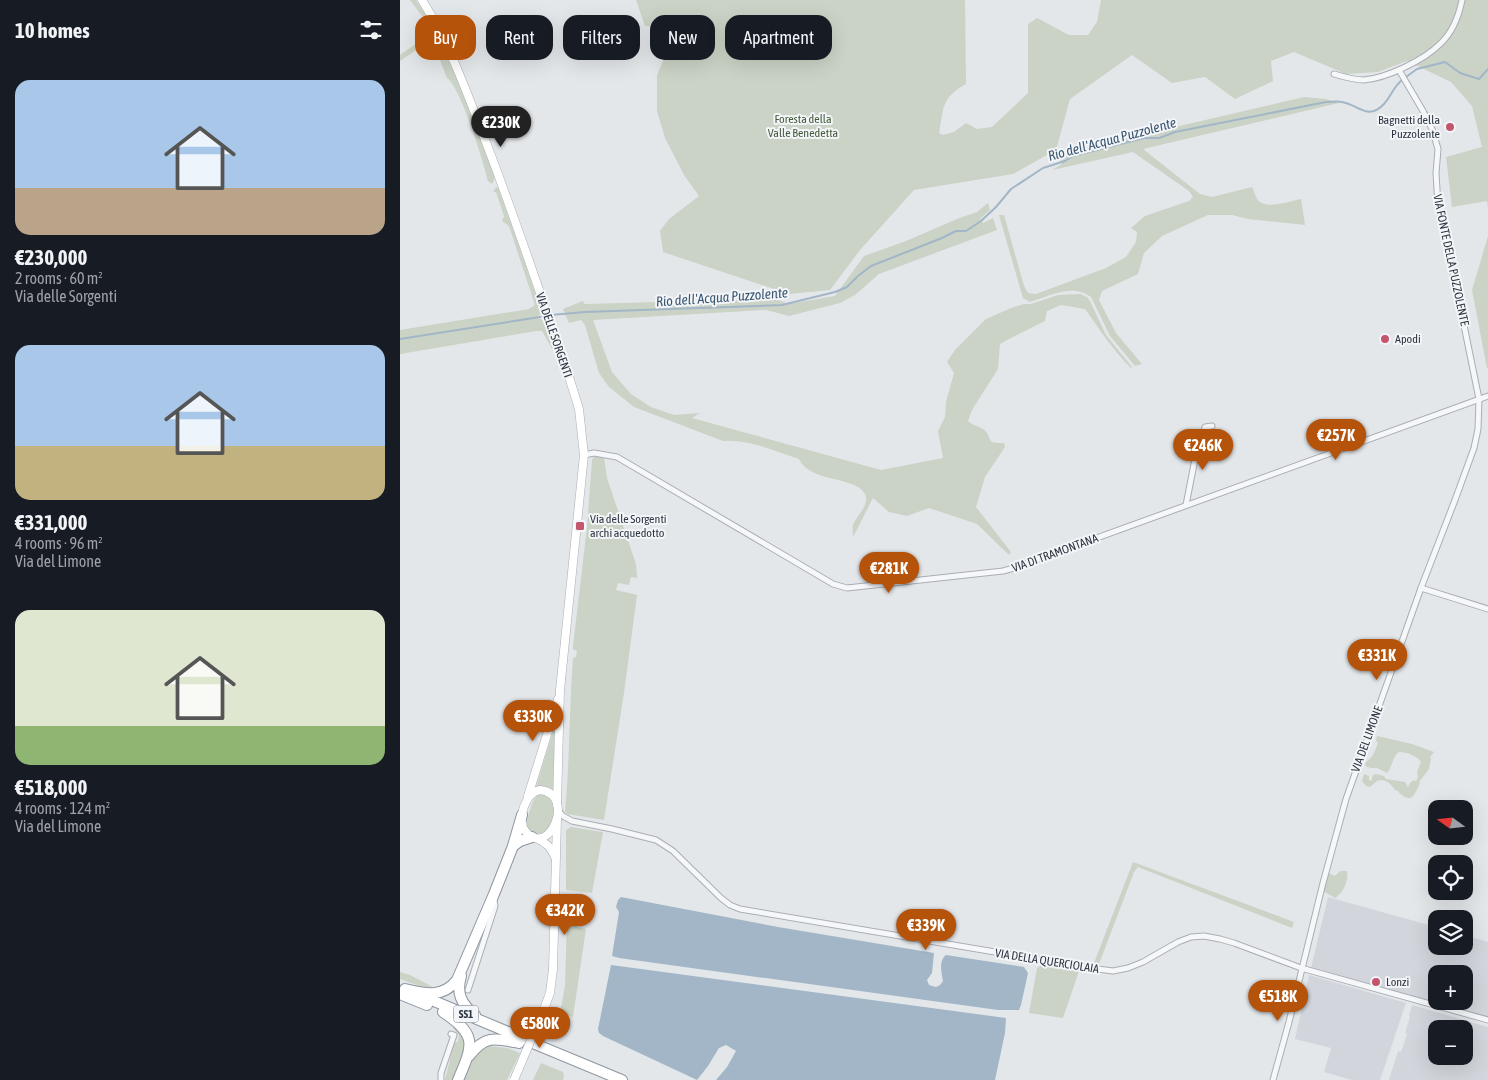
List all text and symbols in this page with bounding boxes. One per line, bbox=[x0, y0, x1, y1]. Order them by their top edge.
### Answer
chip: Buy bbox=[415, 15, 476, 60]
chip: Rent bbox=[486, 15, 553, 60]
chip: Filters bbox=[563, 15, 640, 60]
chip: New bbox=[650, 15, 715, 60]
chip: Apartment bbox=[725, 15, 832, 60]
icon: filters bbox=[357, 16, 385, 44]
text: 10 homes bbox=[15, 18, 90, 42]
pin: €230K bbox=[466, 106, 536, 148]
park label: Foresta della Valle Benedetta bbox=[768, 112, 838, 140]
icon: home bbox=[155, 113, 245, 203]
text: €230K bbox=[482, 113, 520, 131]
place label: Bagnetti della Puzzolente bbox=[1378, 113, 1440, 141]
water label: Rio dell'Acqua Puzzolente bbox=[1046, 114, 1178, 164]
marker: Bagnetti della Puzzolente bbox=[1444, 121, 1456, 133]
street label: VIA FONTE DELLA PUZZOLENTE bbox=[1430, 193, 1472, 327]
text: €230,000 bbox=[15, 245, 87, 269]
text: 2 rooms · 60 m² bbox=[15, 269, 103, 287]
water label: Rio dell'Acqua Puzzolente bbox=[655, 284, 789, 310]
text: Via delle Sorgenti bbox=[15, 287, 117, 305]
street label: VIA DELLE SORGENTI bbox=[533, 291, 575, 379]
place label: Apodi bbox=[1395, 332, 1421, 346]
marker: Apodi bbox=[1379, 333, 1391, 345]
icon: home bbox=[155, 378, 245, 468]
pin: €257K bbox=[1301, 418, 1371, 461]
text: €257K bbox=[1317, 426, 1355, 444]
pin: €246K bbox=[1168, 428, 1238, 471]
text: €246K bbox=[1184, 436, 1222, 454]
text: €331,000 bbox=[15, 510, 87, 534]
place label: Via delle Sorgenti archi acquedotto bbox=[590, 512, 667, 540]
marker: Via delle Sorgenti archi acquedotto bbox=[574, 520, 586, 532]
street label: VIA DI TRAMONTANA bbox=[1010, 531, 1100, 575]
text: 4 rooms · 96 m² bbox=[15, 534, 103, 552]
text: Via del Limone bbox=[15, 552, 101, 570]
pin: €281K bbox=[854, 552, 924, 594]
text: €281K bbox=[870, 559, 908, 577]
pin: €331K bbox=[1342, 638, 1412, 681]
icon: home bbox=[155, 643, 245, 733]
text: €331K bbox=[1358, 646, 1396, 664]
pin: €330K bbox=[498, 700, 568, 742]
street label: VIA DEL LIMONE bbox=[1349, 704, 1385, 774]
text: €330K bbox=[514, 707, 552, 725]
text: €518,000 bbox=[15, 775, 87, 799]
text: 4 rooms · 124 m² bbox=[15, 799, 110, 817]
north arrow bbox=[1428, 800, 1472, 845]
map controls bbox=[1428, 800, 1473, 1065]
text: Via del Limone bbox=[15, 817, 101, 835]
button: locate bbox=[1428, 855, 1473, 900]
pin: €342K bbox=[530, 894, 600, 936]
text: €342K bbox=[546, 901, 584, 919]
pin: €339K bbox=[891, 908, 961, 951]
button: layers bbox=[1428, 910, 1473, 955]
text: €339K bbox=[907, 916, 945, 934]
street label: VIA DELLA QUERCIOLAIA bbox=[994, 946, 1100, 976]
button: + bbox=[1428, 965, 1473, 1010]
place label: Lonzi bbox=[1386, 975, 1409, 989]
marker: Lonzi bbox=[1370, 976, 1382, 988]
pin: €518K bbox=[1243, 980, 1313, 1022]
text: €518K bbox=[1259, 987, 1297, 1005]
road number: SS1 bbox=[454, 1006, 478, 1022]
pin: €580K bbox=[505, 1006, 575, 1049]
text: €580K bbox=[521, 1014, 559, 1032]
button: − bbox=[1428, 1020, 1473, 1065]

